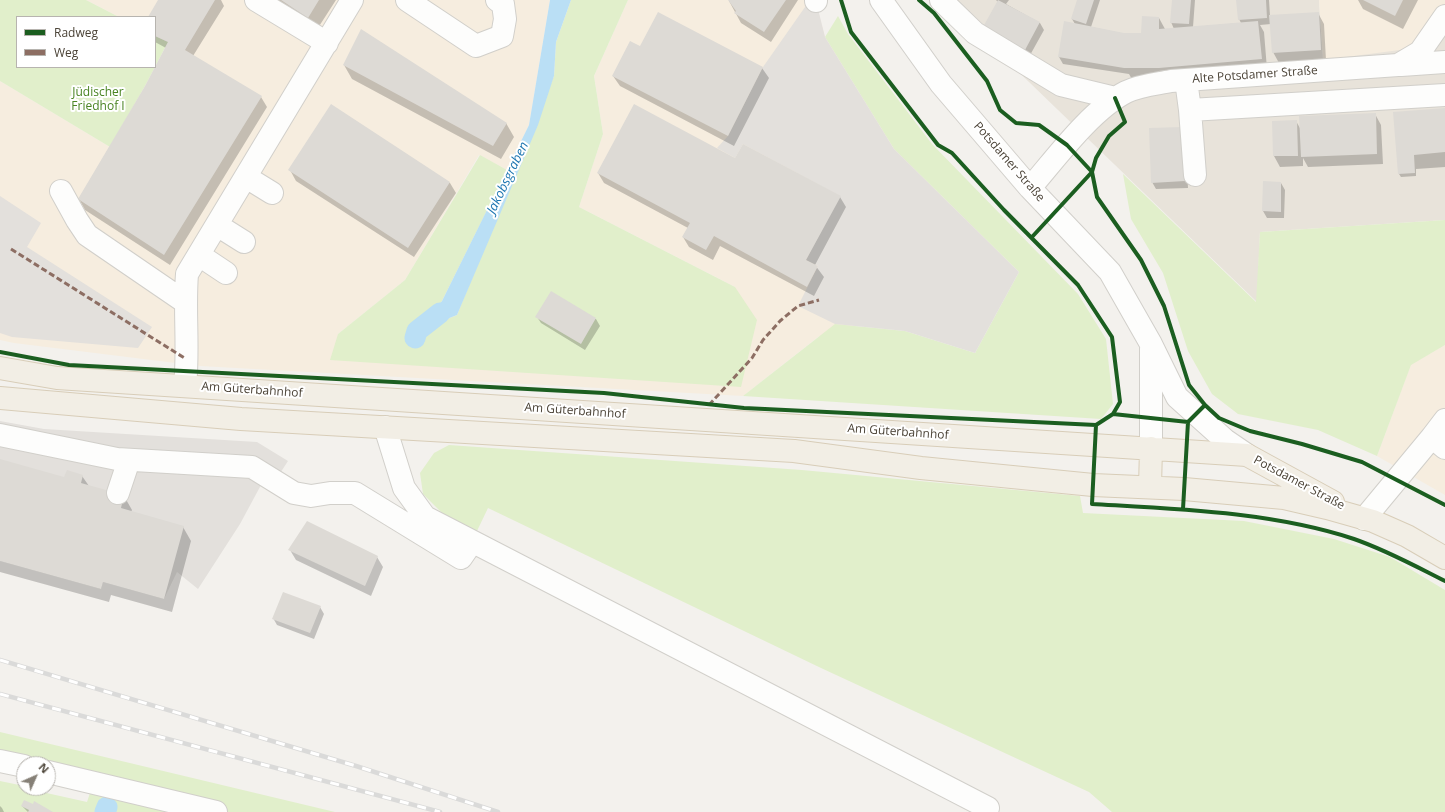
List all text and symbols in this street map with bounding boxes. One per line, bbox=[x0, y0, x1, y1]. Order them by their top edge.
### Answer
legend bbox=[16, 16, 156, 68]
text: Radweg bbox=[54, 24, 98, 41]
text: Weg bbox=[54, 44, 78, 61]
street label: Alte Potsdamer Straße bbox=[1192, 63, 1318, 87]
park label: Jüdischer Friedhof I bbox=[71, 86, 125, 114]
street label: Potsdamer Straße bbox=[970, 119, 1048, 205]
water label: Jakobsgraben bbox=[484, 139, 532, 217]
street label: Am Güterbahnhof bbox=[201, 379, 303, 401]
street label: Am Güterbahnhof bbox=[524, 400, 626, 422]
street label: Am Güterbahnhof bbox=[847, 421, 949, 443]
street label: Potsdamer Straße bbox=[1251, 453, 1347, 513]
north arrow bbox=[16, 756, 56, 796]
text: N bbox=[36, 759, 53, 776]

